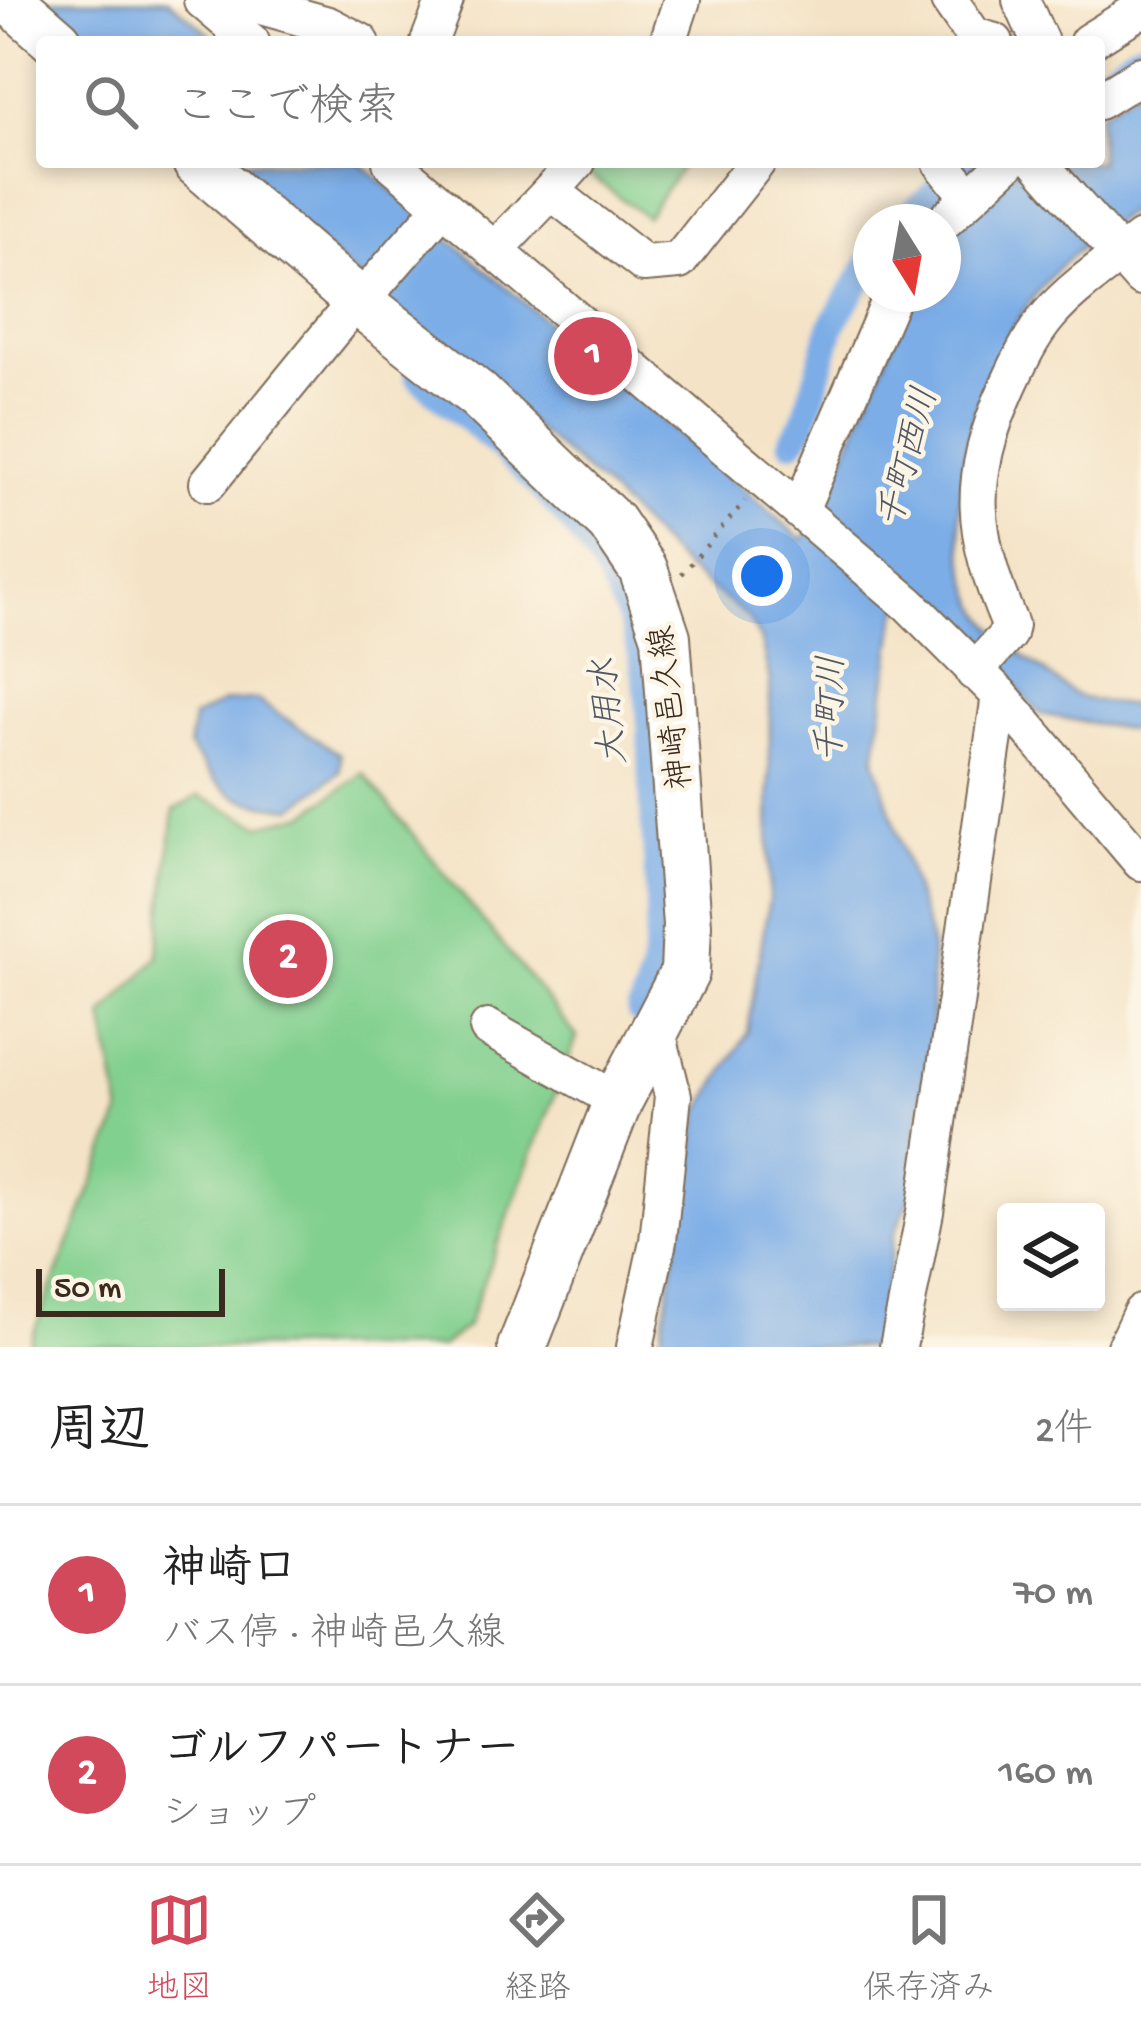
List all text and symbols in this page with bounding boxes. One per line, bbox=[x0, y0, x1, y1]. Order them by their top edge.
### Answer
search box bbox=[36, 36, 1105, 168]
icon: search bbox=[78, 69, 144, 135]
text: ここで検索 bbox=[174, 84, 399, 137]
north arrow bbox=[853, 204, 961, 312]
pin: 1 bbox=[554, 311, 632, 401]
water label: 千町西川 bbox=[871, 383, 951, 534]
your location bbox=[732, 546, 792, 606]
street label: 神崎邑久線 bbox=[643, 623, 703, 792]
water label: 大用水 bbox=[584, 655, 639, 767]
water label: 千町川 bbox=[811, 655, 857, 763]
pin: 2 bbox=[249, 914, 327, 1004]
map controls bbox=[997, 1203, 1105, 1311]
button: layers bbox=[997, 1203, 1105, 1311]
scale bar bbox=[36, 1263, 225, 1316]
text: 50 m bbox=[54, 1271, 121, 1309]
text: 周辺 bbox=[48, 1405, 150, 1465]
text: 2件 bbox=[1035, 1410, 1093, 1456]
text: 神崎口 bbox=[162, 1546, 297, 1599]
text: 1 bbox=[79, 1572, 95, 1618]
text: 70 m bbox=[1014, 1572, 1093, 1618]
text: バス停 · 神崎邑久線 bbox=[162, 1614, 505, 1660]
text: ゴルフパートナー bbox=[162, 1726, 520, 1779]
text: 2 bbox=[77, 1752, 97, 1798]
text: 160 m bbox=[998, 1752, 1093, 1798]
text: ショップ bbox=[162, 1794, 316, 1840]
tab: 地図 bbox=[146, 1887, 212, 2010]
tab: 経路 bbox=[504, 1887, 570, 2010]
tab: 保存済み bbox=[863, 1887, 995, 2010]

